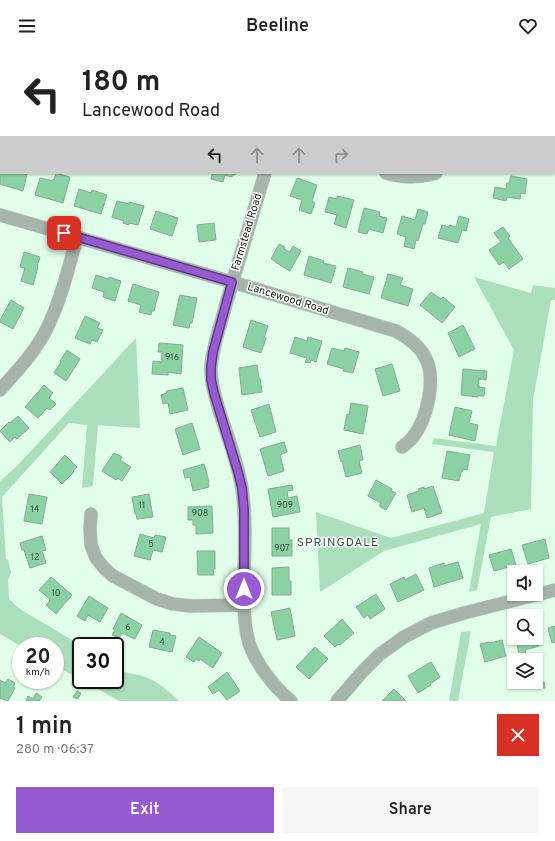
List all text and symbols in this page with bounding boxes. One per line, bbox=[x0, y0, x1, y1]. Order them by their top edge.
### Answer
icon: menu bbox=[16, 15, 38, 37]
text: Beeline bbox=[246, 15, 309, 38]
icon: heart bbox=[517, 15, 539, 37]
text: 180 m bbox=[82, 65, 160, 101]
icon: left bbox=[16, 68, 68, 120]
text: Lancewood Road bbox=[82, 100, 220, 123]
icon: left bbox=[204, 144, 226, 166]
icon: ahead bbox=[246, 144, 268, 166]
icon: ahead bbox=[288, 144, 310, 166]
icon: right bbox=[330, 144, 352, 166]
street label: Farmstead Road bbox=[229, 192, 265, 272]
pin bbox=[47, 216, 81, 250]
icon: arrive bbox=[53, 222, 75, 244]
street label: Lancewood Road bbox=[246, 280, 330, 318]
house number: 916 bbox=[165, 352, 179, 363]
house number: 11 bbox=[139, 500, 145, 511]
house number: 909 bbox=[277, 500, 293, 511]
house number: 14 bbox=[31, 504, 40, 515]
house number: 908 bbox=[192, 508, 208, 519]
district label: SPRINGDALE bbox=[297, 535, 379, 551]
house number: 5 bbox=[148, 539, 154, 550]
house number: 907 bbox=[274, 543, 290, 554]
house number: 12 bbox=[31, 552, 39, 563]
map controls bbox=[507, 565, 543, 689]
button: sound bbox=[507, 565, 543, 601]
position arrow bbox=[223, 568, 265, 610]
house number: 10 bbox=[51, 588, 61, 599]
button: search bbox=[507, 609, 543, 645]
house number: 6 bbox=[125, 622, 131, 633]
speed limit sign: 30 bbox=[72, 637, 124, 689]
house number: 4 bbox=[159, 637, 165, 648]
text: 20 bbox=[25, 645, 51, 671]
button: layers bbox=[507, 653, 543, 689]
text: km/h bbox=[26, 666, 50, 679]
text: 1 min bbox=[16, 712, 73, 742]
button: close bbox=[497, 714, 539, 756]
text: 280 m · 06:37 bbox=[16, 742, 94, 758]
button: Exit bbox=[16, 787, 274, 833]
button: Share bbox=[282, 787, 539, 833]

